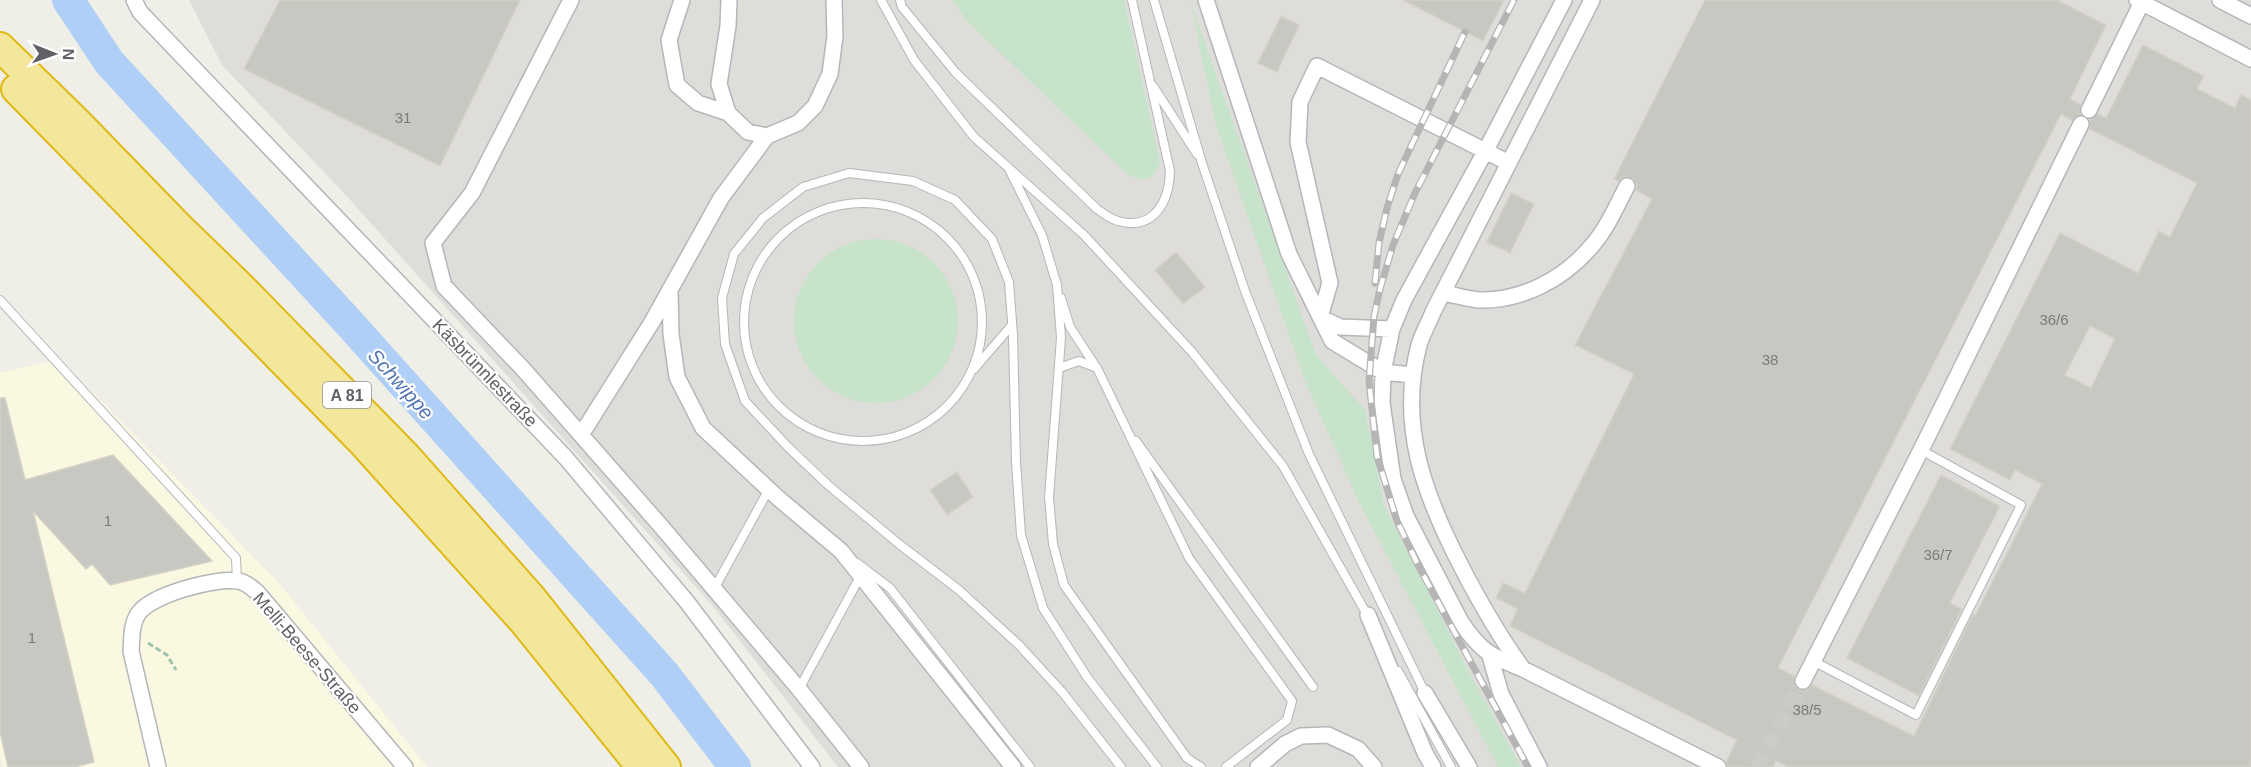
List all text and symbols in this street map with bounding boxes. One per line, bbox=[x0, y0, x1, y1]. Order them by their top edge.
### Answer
north arrow bbox=[24, 24, 84, 84]
text: N bbox=[60, 48, 77, 60]
house number: 31 bbox=[395, 109, 411, 126]
house number: 36/6 bbox=[2039, 311, 2069, 328]
street label: Käsbrünnlestraße bbox=[428, 315, 542, 431]
water label: Schwippe bbox=[364, 344, 438, 424]
house number: 38 bbox=[1762, 351, 1778, 368]
road number: A 81 bbox=[323, 382, 371, 408]
house number: 1 bbox=[104, 512, 112, 529]
house number: 36/7 bbox=[1923, 546, 1953, 563]
street label: Melli-Beese-Straße bbox=[249, 588, 365, 718]
house number: 1 bbox=[28, 629, 36, 646]
house number: 38/5 bbox=[1792, 701, 1822, 718]

